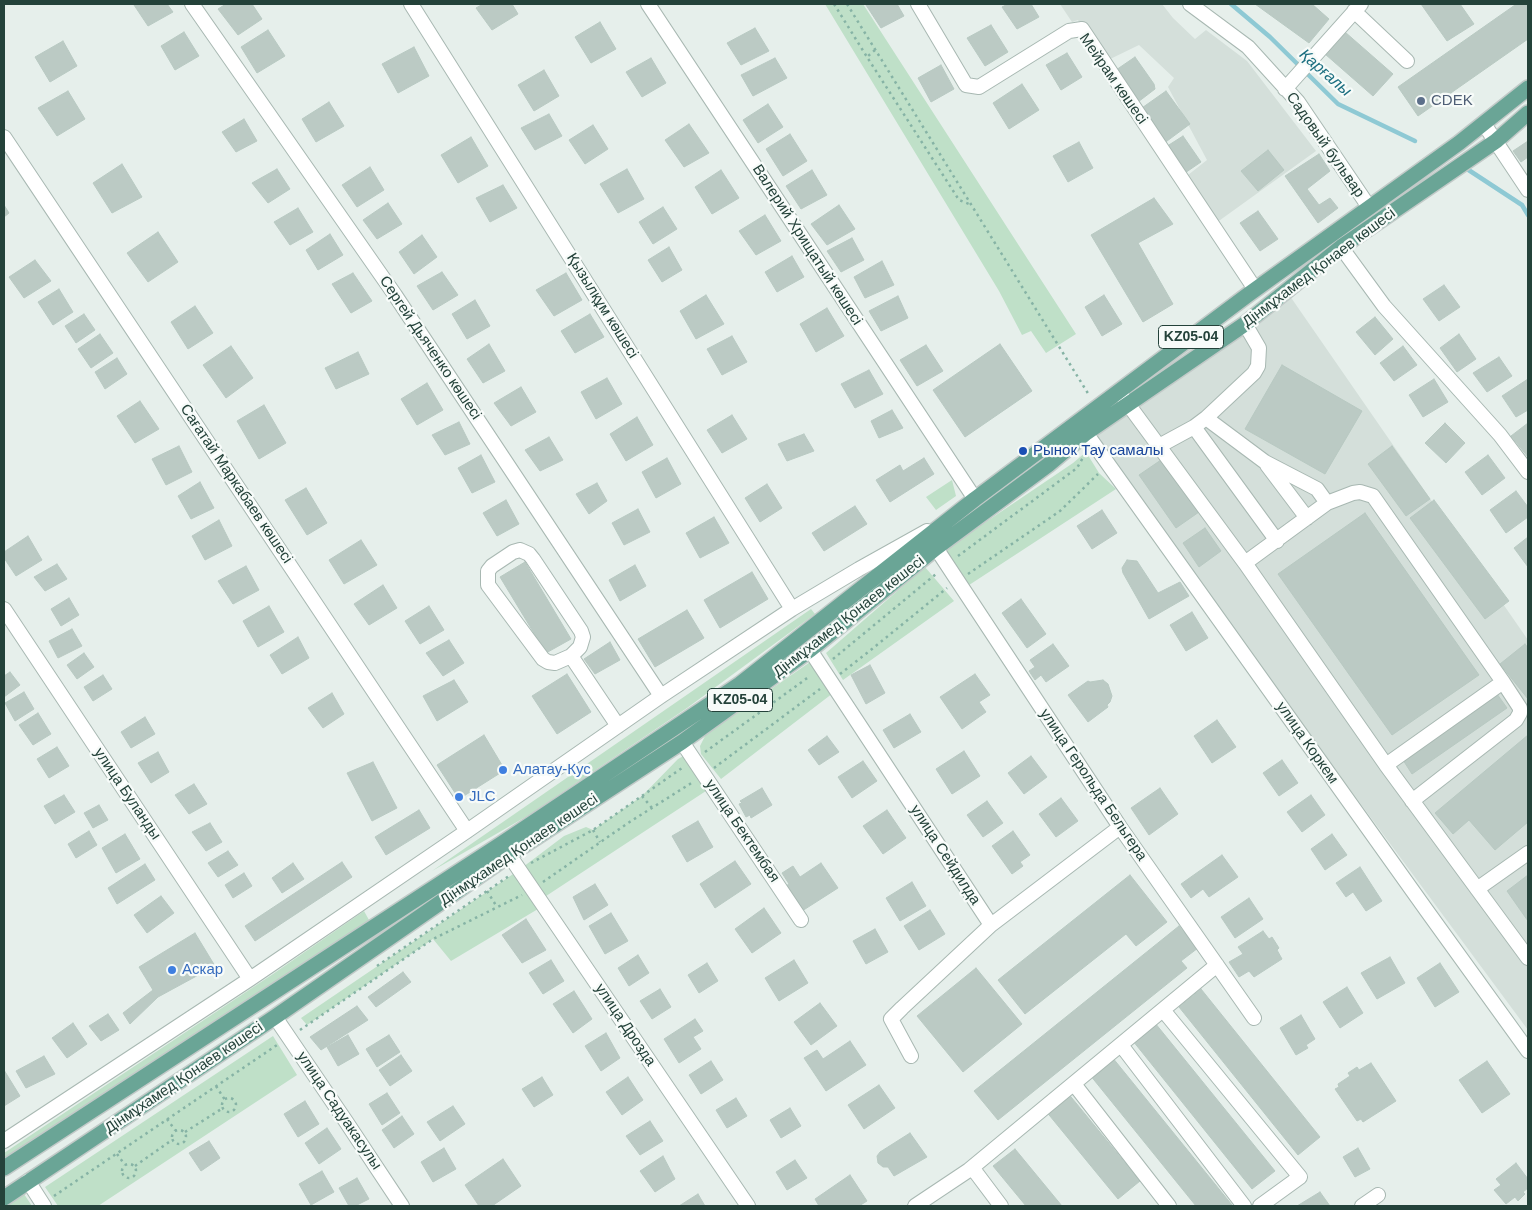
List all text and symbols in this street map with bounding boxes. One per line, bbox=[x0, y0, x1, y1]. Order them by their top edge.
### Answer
street label: Мейрам көшесі bbox=[1075, 30, 1151, 128]
water label: Қарғалы bbox=[1295, 45, 1355, 101]
street label: Садовый бульвар bbox=[1282, 89, 1368, 201]
place label: CDEK bbox=[1431, 92, 1473, 110]
marker: CDEK bbox=[1415, 95, 1427, 107]
street label: Валерий Хрищатый көшесі bbox=[748, 161, 866, 329]
street label: Дінмұхамед Қонаев көшесі bbox=[1239, 205, 1399, 331]
street label: Қызылқұм көшесі bbox=[562, 250, 642, 362]
street label: Сергей Дьяченко көшесі bbox=[375, 273, 485, 423]
road number: KZ05-04 bbox=[1158, 326, 1224, 348]
street label: Сағатай Маркабаев көшесі bbox=[176, 401, 296, 567]
place label: Рынок Тау самалы bbox=[1033, 442, 1164, 460]
marker: Рынок Тау самалы bbox=[1017, 445, 1029, 457]
street label: Дінмұхамед Қонаев көшесі bbox=[770, 552, 928, 682]
road number: KZ05-04 bbox=[708, 688, 772, 712]
street label: улица Коркем bbox=[1272, 698, 1342, 788]
street label: улица Герольда Бельгера bbox=[1035, 706, 1151, 864]
street label: улица Буланды bbox=[90, 745, 164, 843]
place label: Алатау-Кус bbox=[513, 761, 591, 779]
marker: Алатау-Кус bbox=[497, 764, 509, 776]
street label: улица Бектембая bbox=[701, 776, 783, 886]
place label: JLC bbox=[469, 788, 496, 806]
street label: Дінмұхамед Қонаев көшесі bbox=[437, 790, 601, 910]
marker: JLC bbox=[453, 791, 465, 803]
street label: улица Сейдилда bbox=[906, 801, 984, 909]
place label: Аскар bbox=[182, 961, 223, 979]
marker: Аскар bbox=[166, 964, 178, 976]
street label: улица Дрозда bbox=[591, 980, 659, 1070]
street label: Дінмұхамед Қонаев көшесі bbox=[102, 1018, 266, 1138]
street label: улица Садуакасулы bbox=[293, 1049, 385, 1173]

